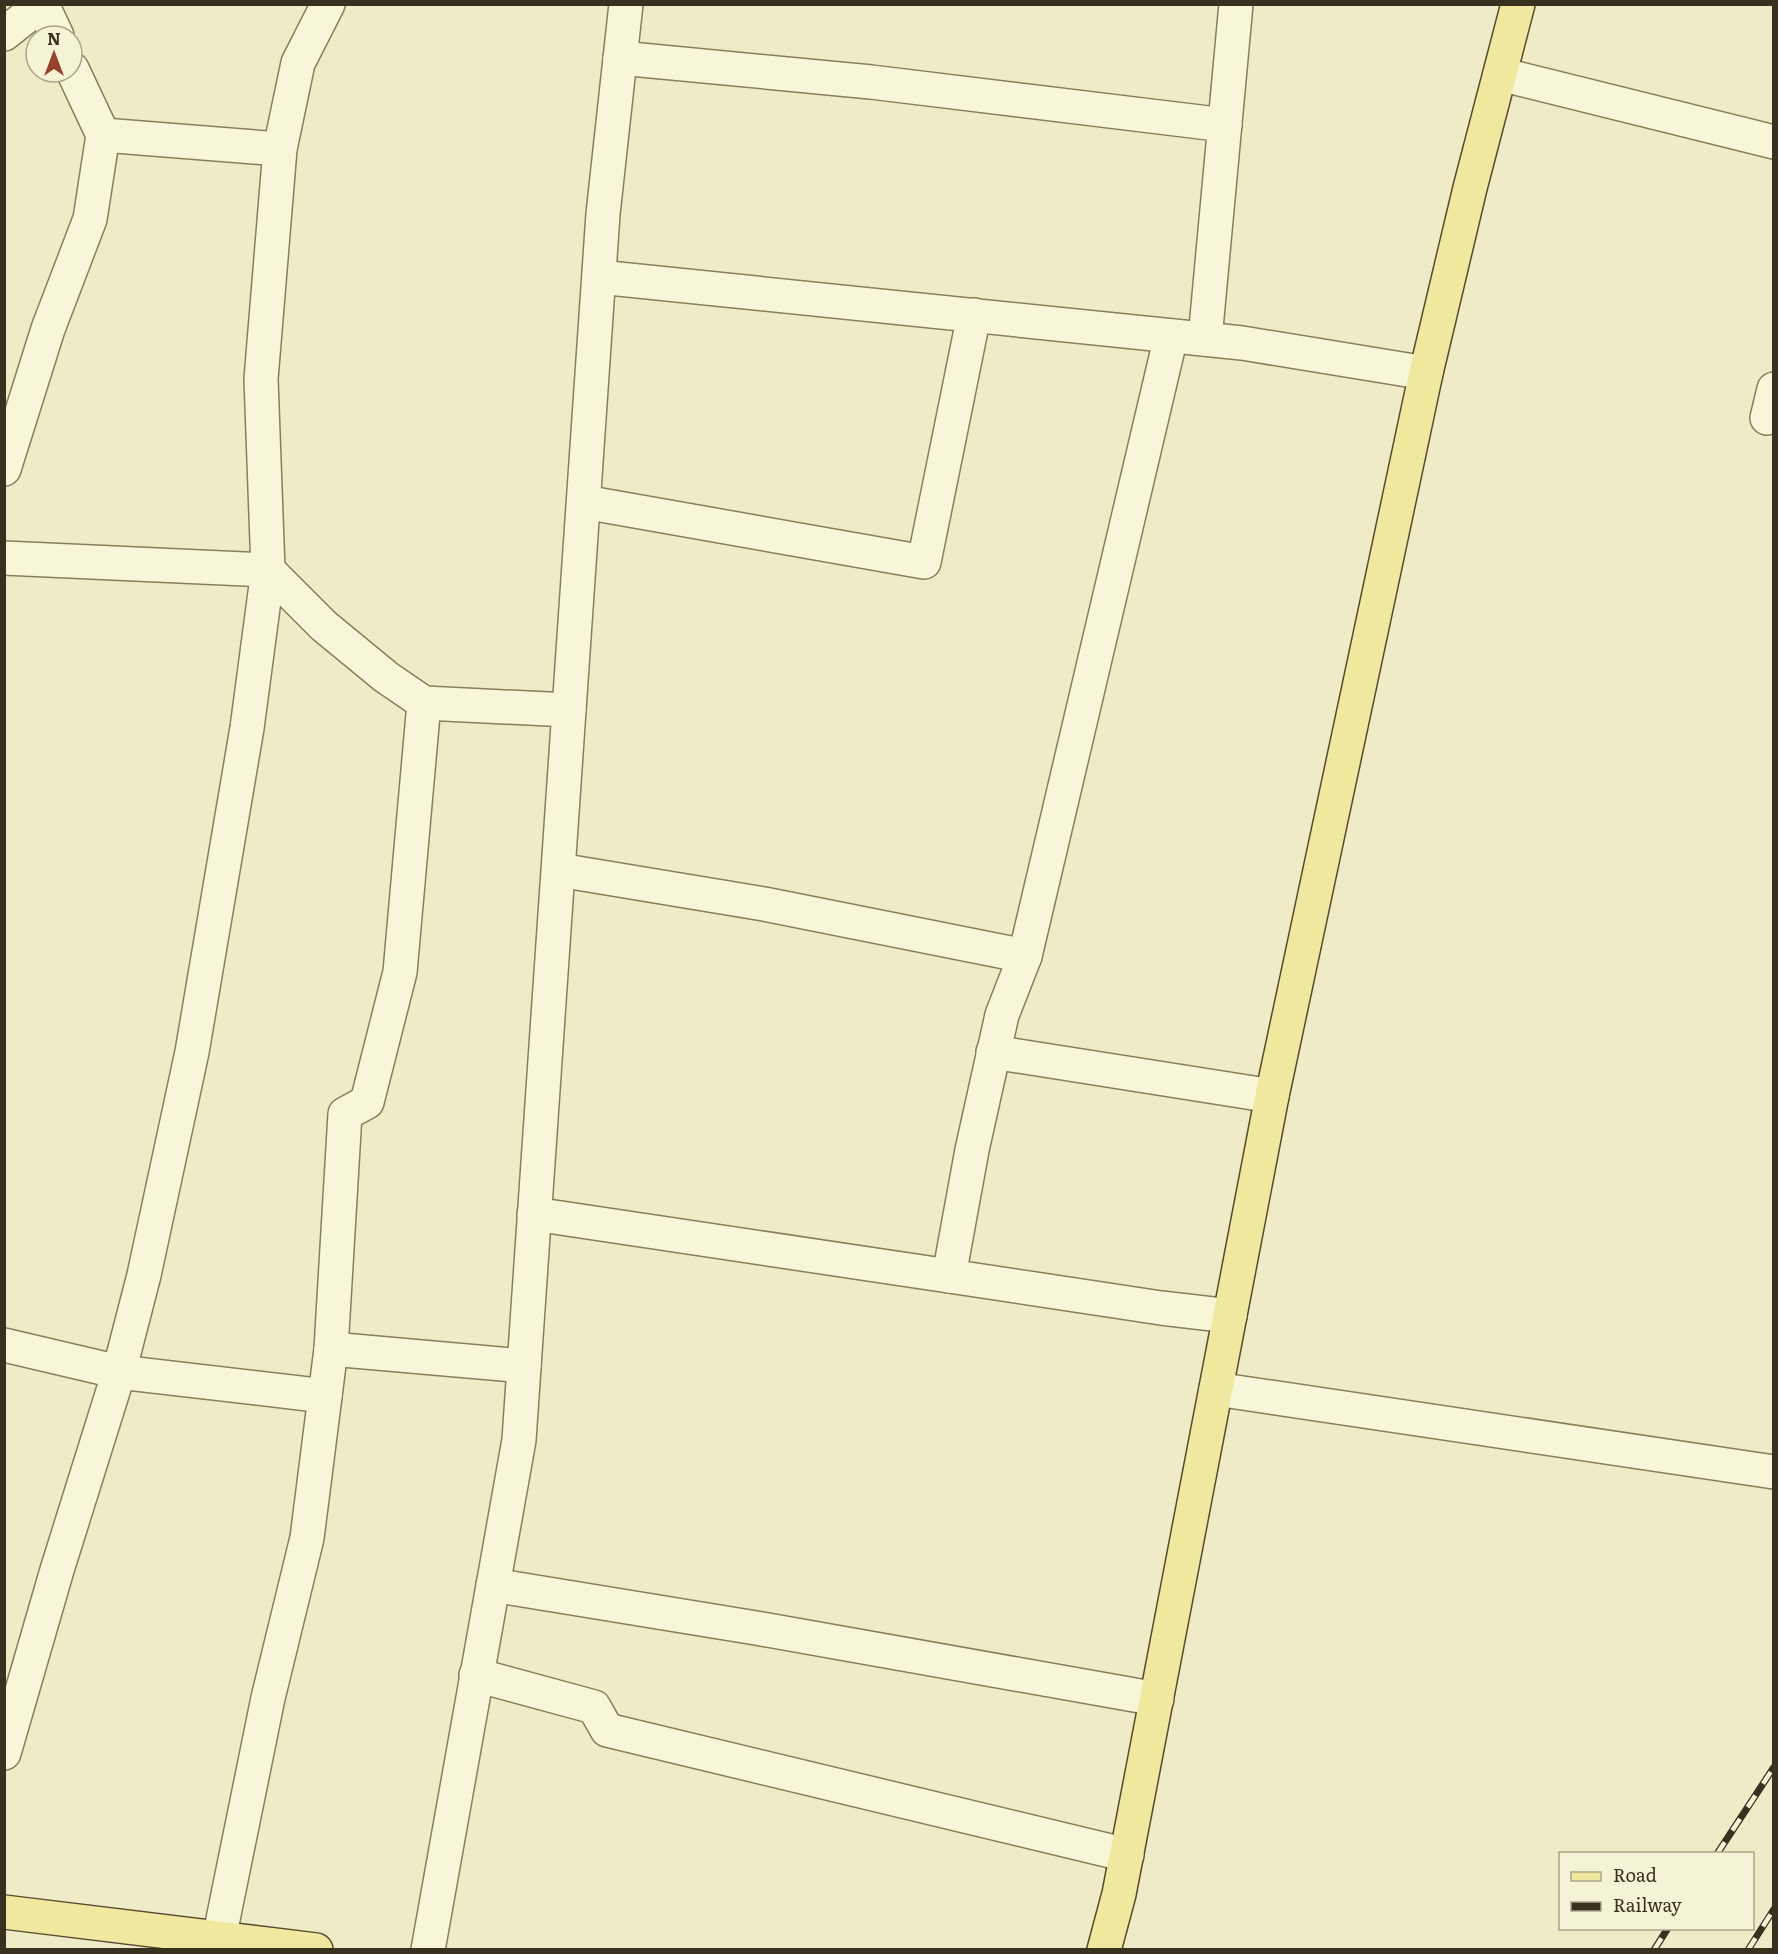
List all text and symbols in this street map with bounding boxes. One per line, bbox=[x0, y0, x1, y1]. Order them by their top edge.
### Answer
north arrow bbox=[24, 24, 84, 84]
text: N bbox=[47, 26, 61, 50]
legend bbox=[1559, 1852, 1754, 1930]
text: Road bbox=[1613, 1861, 1657, 1888]
text: Railway bbox=[1613, 1891, 1682, 1918]

